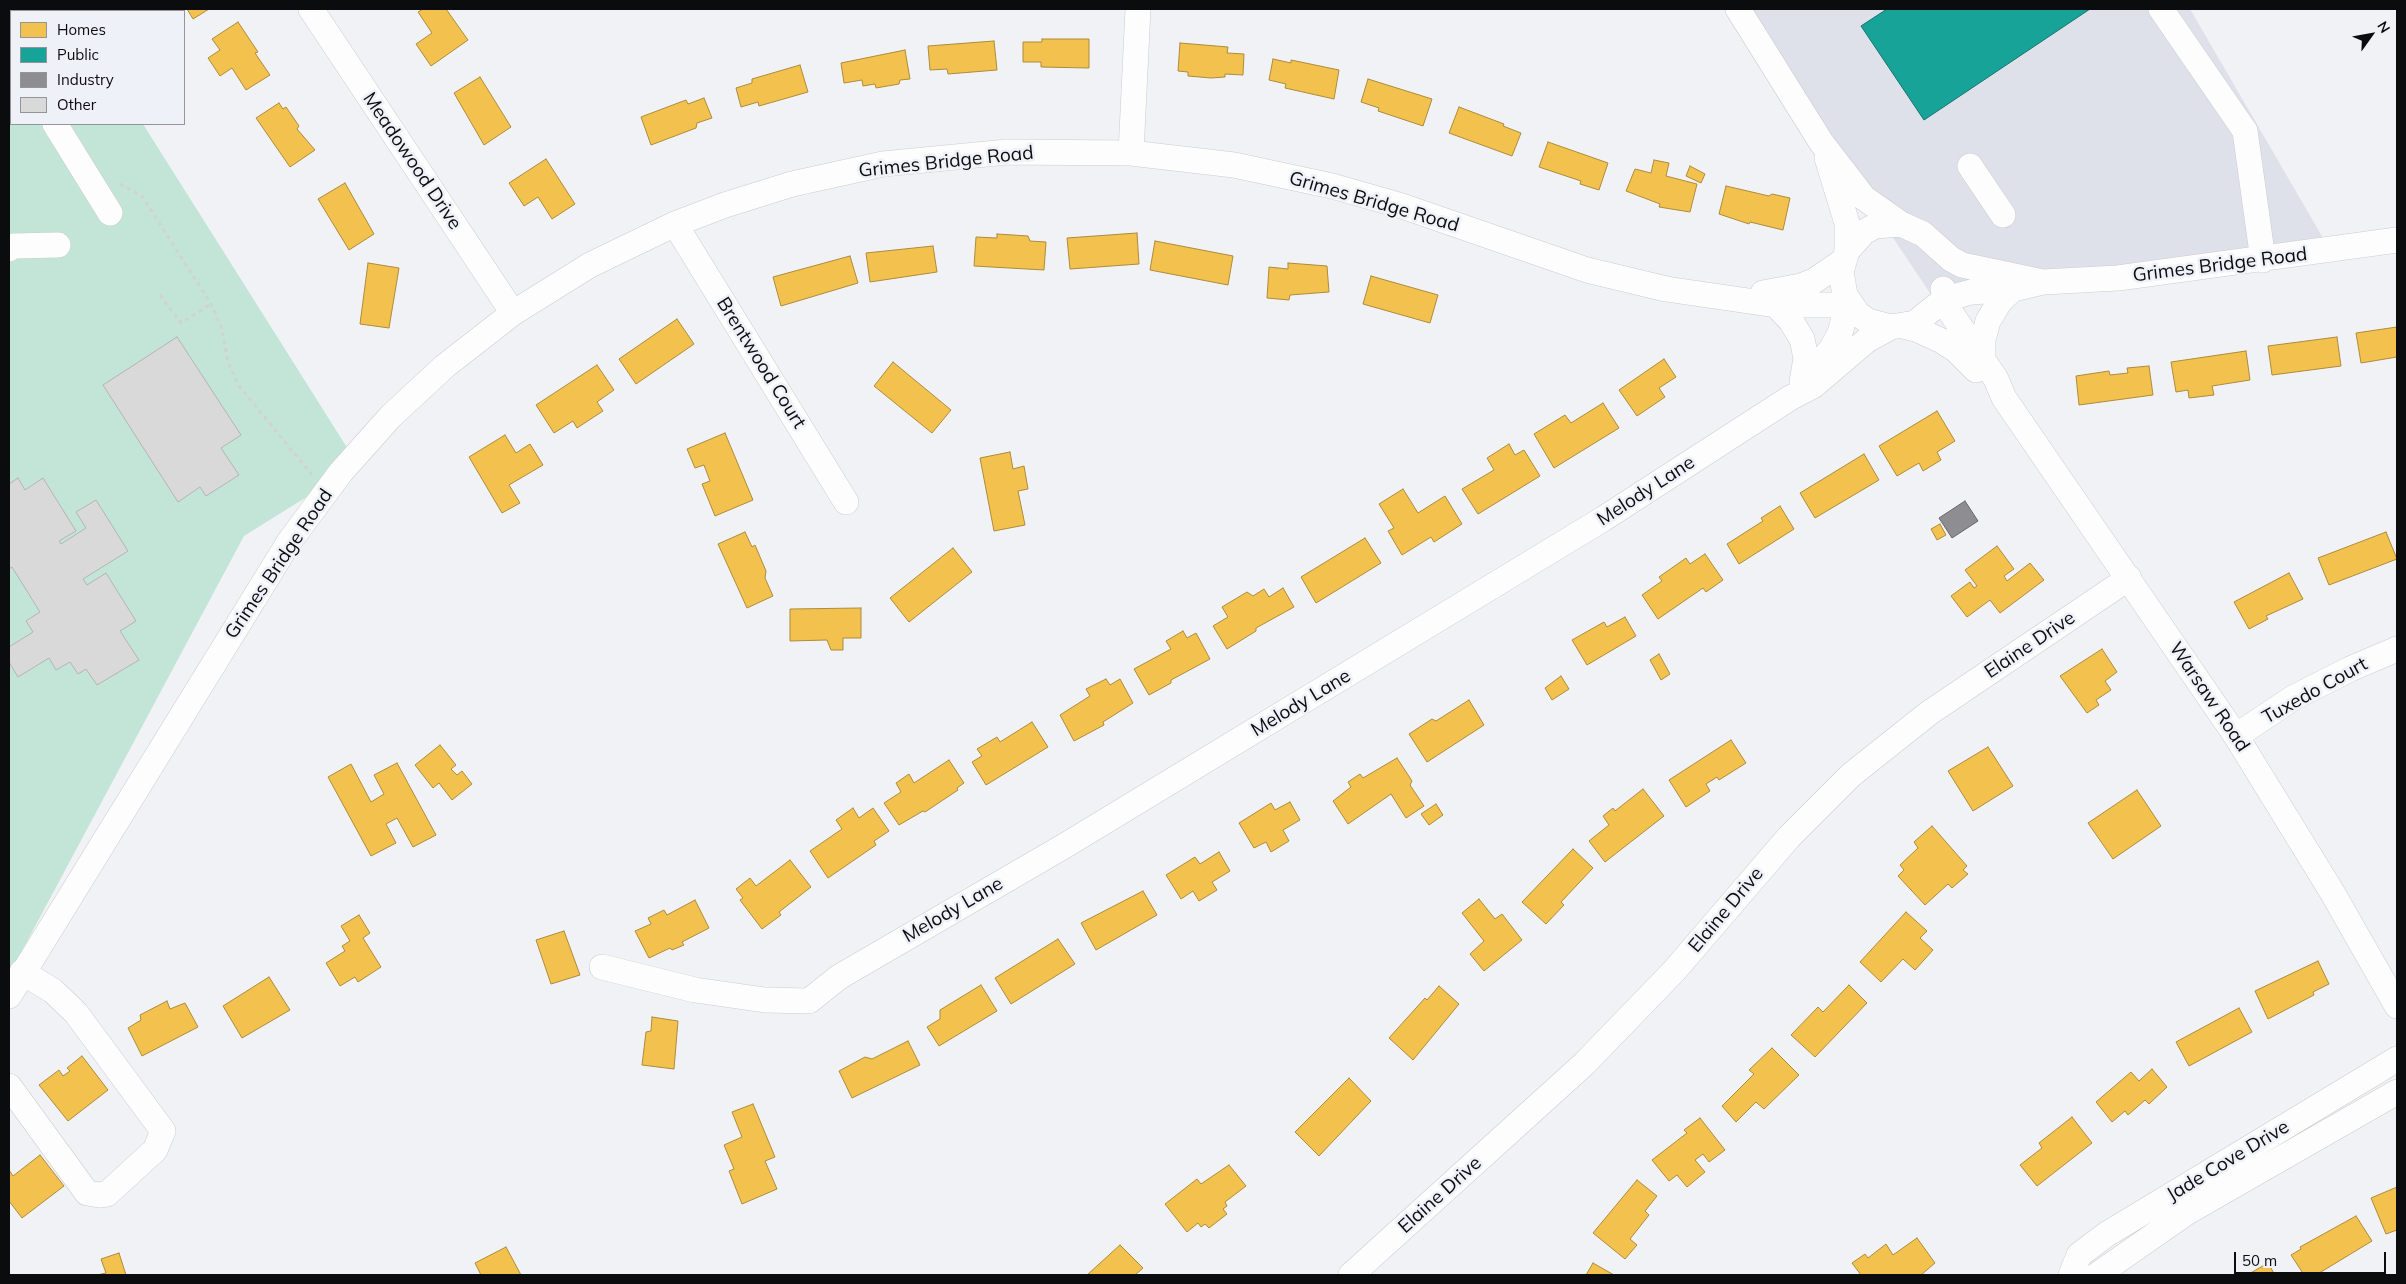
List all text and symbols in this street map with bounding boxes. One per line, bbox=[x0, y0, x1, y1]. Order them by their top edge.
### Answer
legend bbox=[10, 10, 185, 125]
north arrow bbox=[2346, 10, 2396, 60]
text: N bbox=[2373, 18, 2394, 36]
text: Homes bbox=[57, 20, 106, 39]
text: Public bbox=[57, 45, 99, 64]
text: Industry bbox=[57, 70, 114, 89]
street label: Meadowood Drive bbox=[358, 88, 466, 234]
text: Other bbox=[57, 95, 96, 114]
street label: Grimes Bridge Road bbox=[857, 141, 1035, 183]
street label: Grimes Bridge Road bbox=[1286, 167, 1462, 237]
street label: Grimes Bridge Road bbox=[2131, 243, 2309, 287]
street label: Brentwood Court bbox=[711, 293, 811, 433]
street label: Melody Lane bbox=[1593, 451, 1699, 531]
street label: Grimes Bridge Road bbox=[220, 485, 338, 643]
street label: Elaine Drive bbox=[1981, 606, 2079, 684]
street label: Warsaw Road bbox=[2164, 638, 2254, 756]
street label: Tuxedo Court bbox=[2258, 653, 2372, 729]
street label: Melody Lane bbox=[1247, 664, 1355, 742]
street label: Elaine Drive bbox=[1684, 863, 1768, 957]
street label: Melody Lane bbox=[899, 872, 1007, 948]
street label: Jade Cove Drive bbox=[2163, 1116, 2293, 1206]
street label: Elaine Drive bbox=[1394, 1152, 1486, 1238]
scale bar bbox=[2236, 1242, 2388, 1274]
text: 50 m bbox=[2242, 1251, 2277, 1270]

